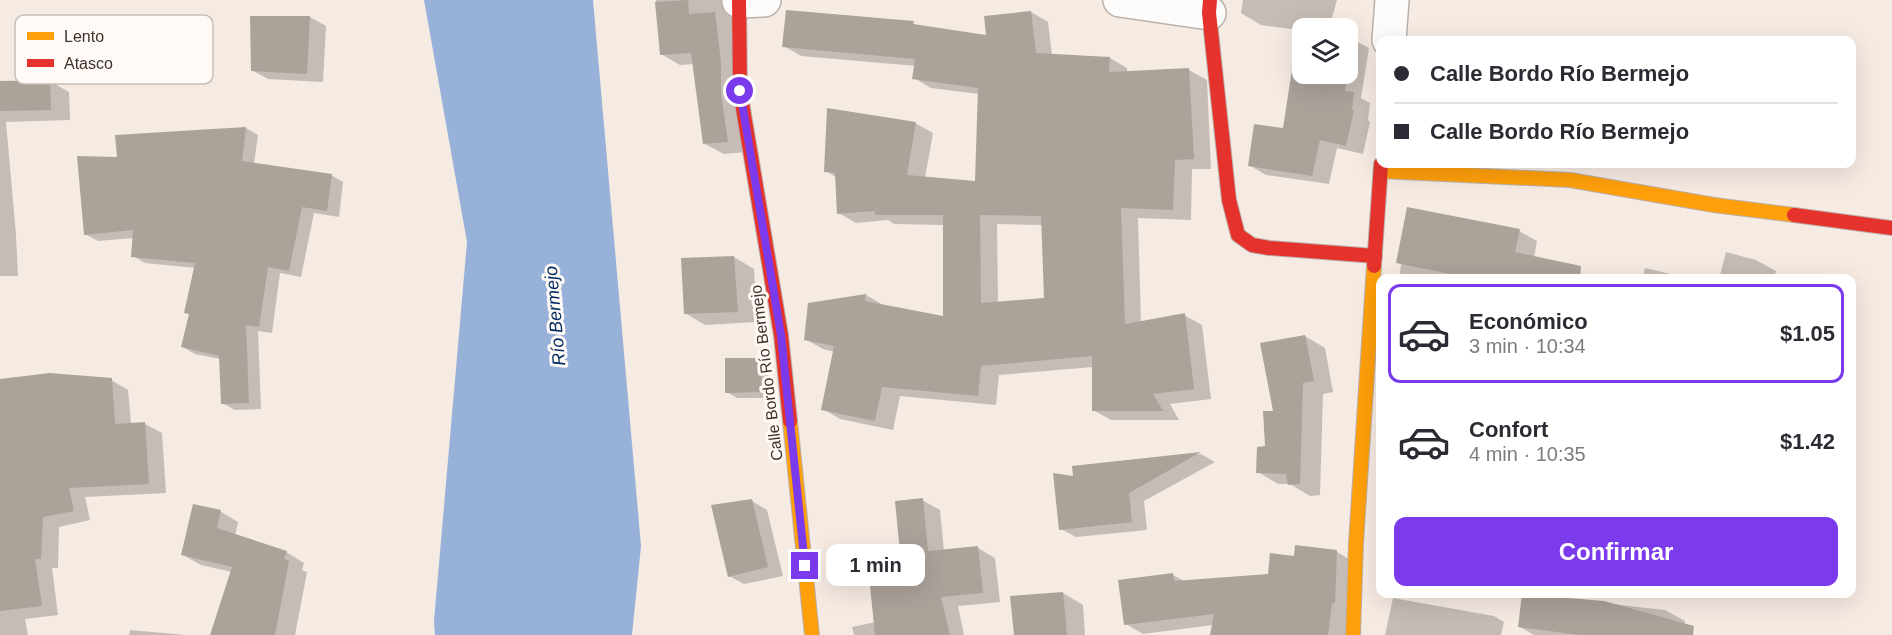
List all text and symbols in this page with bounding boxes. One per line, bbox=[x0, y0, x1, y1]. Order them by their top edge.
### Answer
legend bbox=[15, 15, 213, 84]
map controls bbox=[1292, 18, 1358, 84]
button: layers bbox=[1292, 18, 1358, 84]
text: Lento bbox=[64, 28, 104, 45]
text: Atasco bbox=[64, 55, 113, 72]
text: Calle Bordo Río Bermejo bbox=[1430, 61, 1689, 86]
route start bbox=[726, 77, 753, 104]
text: Calle Bordo Río Bermejo bbox=[1430, 119, 1689, 144]
water label: Río Bermejo bbox=[541, 265, 569, 367]
street label: Calle Bordo Río Bermejo bbox=[747, 284, 786, 462]
icon: car bbox=[1397, 307, 1451, 361]
text: Económico bbox=[1469, 309, 1588, 334]
text: $1.05 bbox=[1780, 321, 1835, 346]
text: 3 min · 10:34 bbox=[1469, 335, 1586, 357]
icon: car bbox=[1397, 415, 1451, 469]
text: Confort bbox=[1469, 417, 1548, 442]
text: $1.42 bbox=[1780, 429, 1835, 454]
text: 4 min · 10:35 bbox=[1469, 443, 1586, 465]
button: Confirmar bbox=[1394, 517, 1838, 586]
callout: 1 min bbox=[826, 545, 925, 587]
route end bbox=[791, 552, 818, 579]
text: 1 min bbox=[849, 554, 902, 576]

